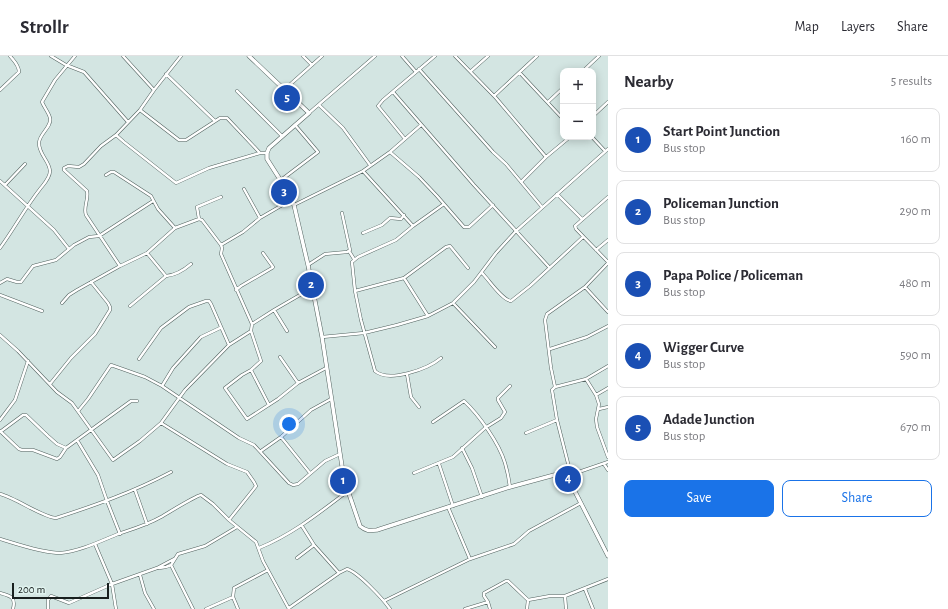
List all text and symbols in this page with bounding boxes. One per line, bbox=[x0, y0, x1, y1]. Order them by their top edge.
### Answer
text: Strollr bbox=[20, 18, 69, 37]
text: Map bbox=[794, 20, 819, 34]
text: Layers bbox=[841, 20, 875, 34]
text: Share bbox=[897, 20, 928, 34]
map controls bbox=[560, 68, 596, 140]
button: + bbox=[560, 68, 596, 104]
text: Nearby bbox=[624, 73, 674, 90]
text: 5 results bbox=[891, 75, 932, 88]
pin: 5 bbox=[274, 83, 300, 113]
button: − bbox=[560, 104, 596, 140]
text: Start Point Junction bbox=[663, 124, 780, 139]
text: 1 bbox=[636, 133, 640, 146]
text: 160 m bbox=[901, 133, 931, 146]
text: Bus stop bbox=[663, 142, 705, 155]
pin: 3 bbox=[271, 177, 297, 207]
text: Policeman Junction bbox=[663, 196, 779, 211]
text: 2 bbox=[635, 205, 641, 218]
text: 290 m bbox=[900, 205, 931, 218]
text: Bus stop bbox=[663, 214, 705, 227]
text: Papa Police / Policeman bbox=[663, 268, 803, 283]
pin: 2 bbox=[298, 270, 324, 300]
text: 3 bbox=[635, 277, 641, 290]
text: 480 m bbox=[899, 277, 931, 290]
text: Bus stop bbox=[663, 286, 705, 299]
text: Wigger Curve bbox=[663, 340, 744, 355]
text: 4 bbox=[635, 349, 641, 362]
text: 590 m bbox=[900, 349, 931, 362]
text: Bus stop bbox=[663, 358, 705, 371]
text: Adade Junction bbox=[663, 412, 755, 427]
your location bbox=[279, 414, 299, 434]
text: 5 bbox=[635, 421, 641, 434]
text: 670 m bbox=[900, 421, 931, 434]
text: Bus stop bbox=[663, 430, 705, 443]
pin: 4 bbox=[555, 464, 581, 494]
pin: 1 bbox=[330, 466, 356, 496]
button: Save bbox=[624, 480, 774, 517]
button: Share bbox=[782, 480, 932, 517]
scale bar bbox=[12, 581, 109, 600]
text: 200 m bbox=[18, 584, 45, 595]

